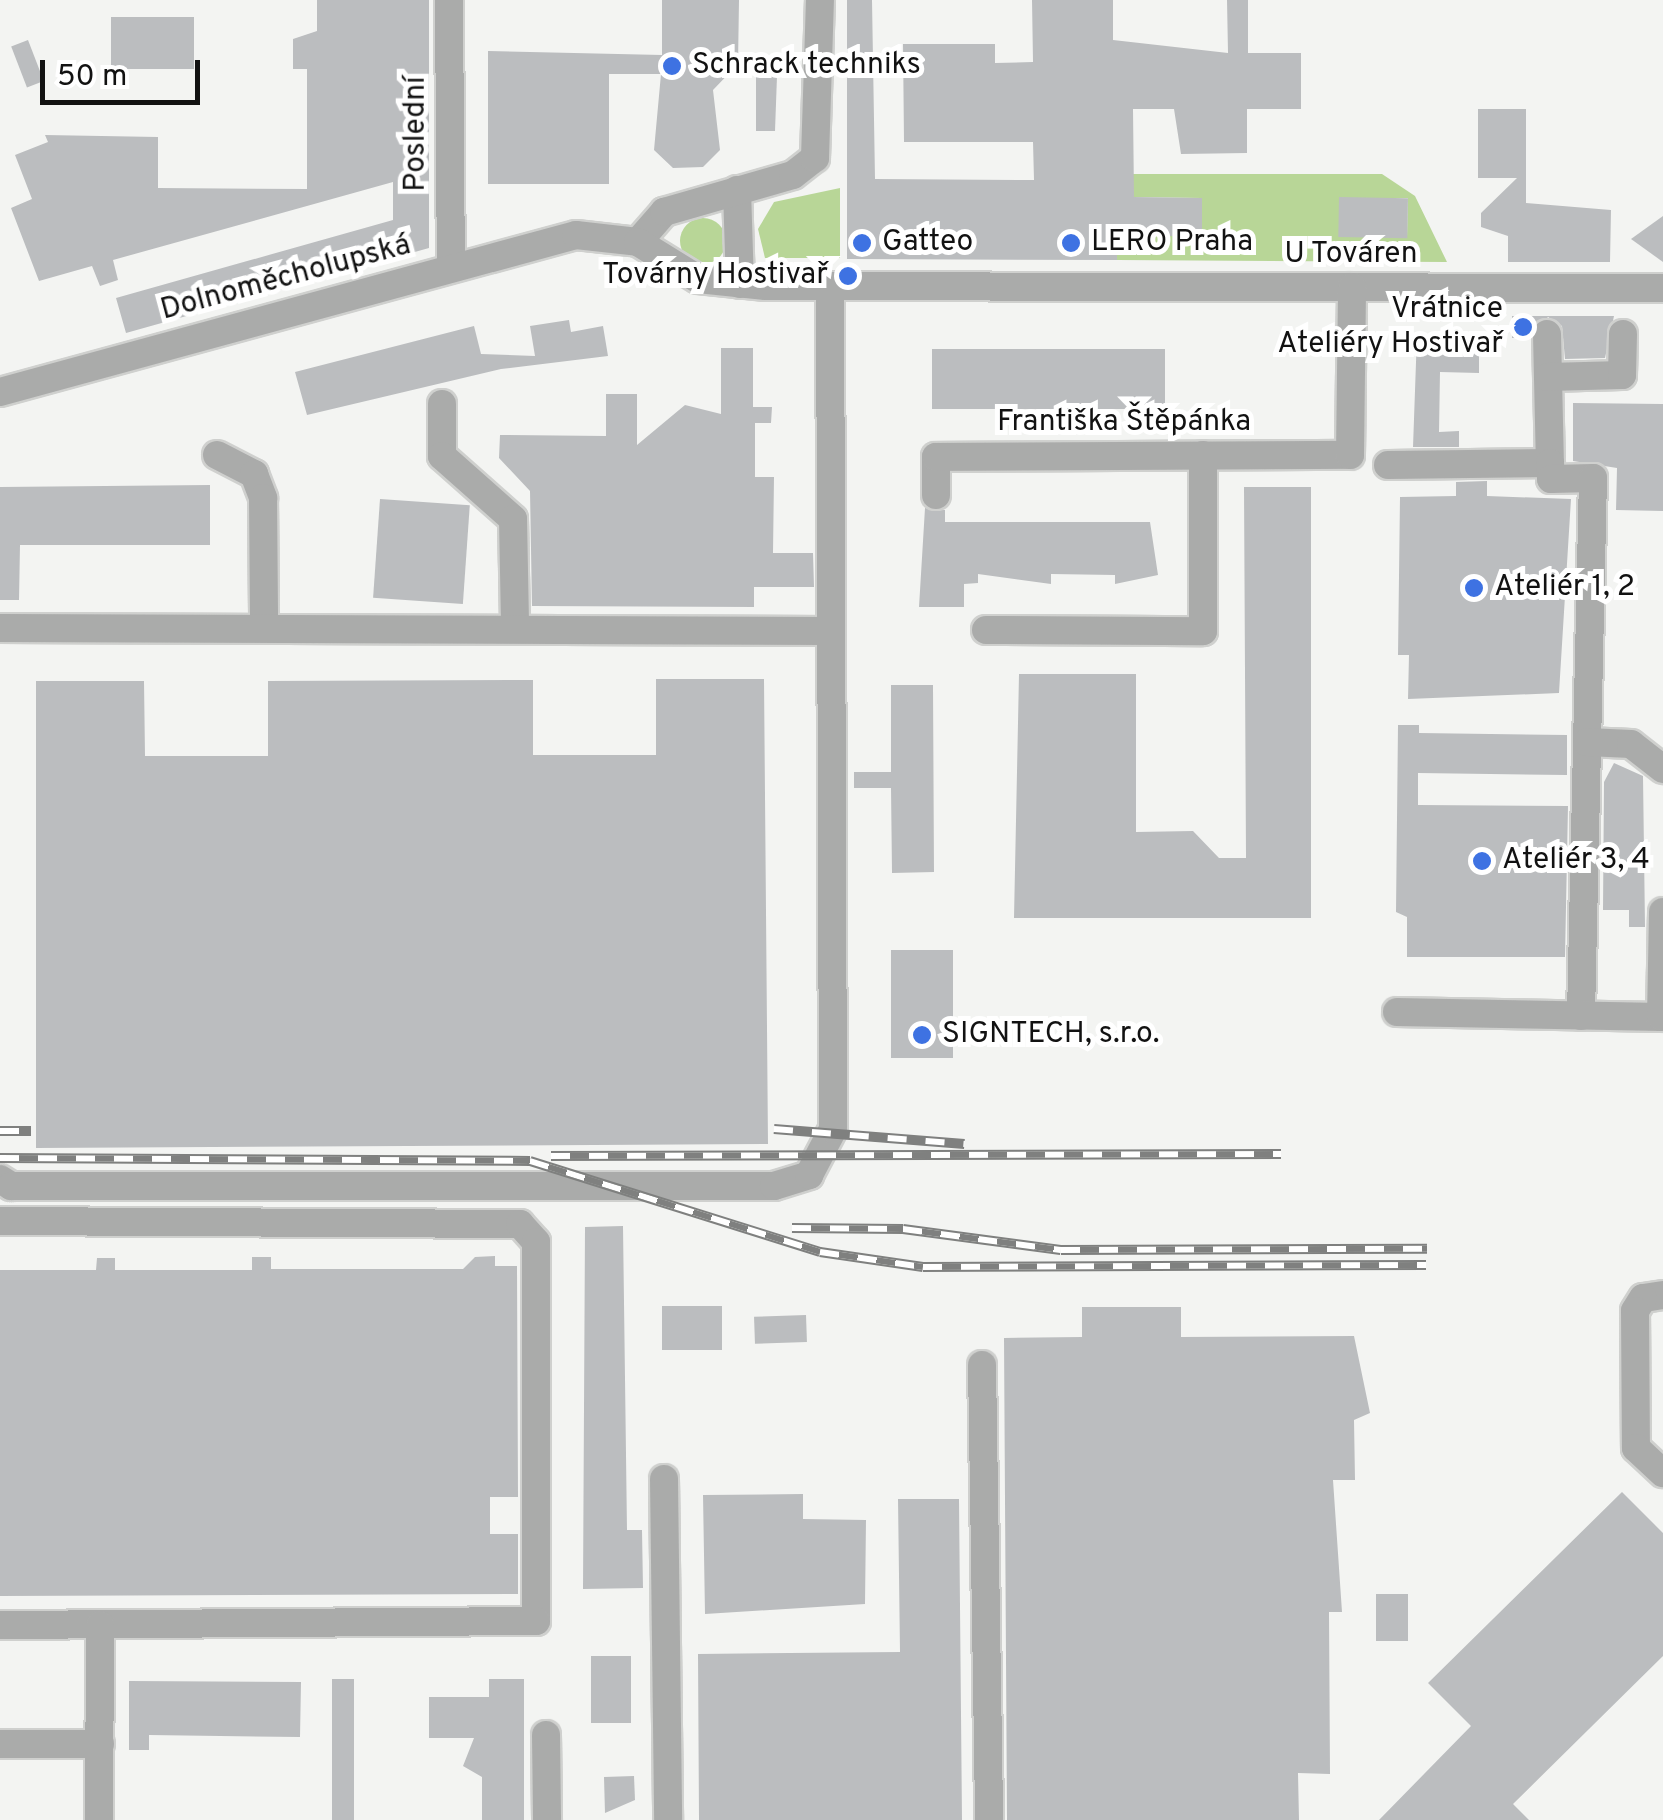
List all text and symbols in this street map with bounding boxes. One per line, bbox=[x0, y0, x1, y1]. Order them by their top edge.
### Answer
scale bar bbox=[45, 40, 205, 102]
place label: Schrack techniks bbox=[692, 48, 921, 84]
marker: Schrack techniks bbox=[661, 55, 683, 77]
text: 50 m bbox=[57, 59, 127, 96]
street label: Poslední bbox=[399, 76, 435, 192]
place label: Gatteo bbox=[882, 225, 973, 261]
place label: LERO Praha bbox=[1091, 225, 1253, 261]
street label: Dolnoměcholupská bbox=[157, 228, 415, 330]
marker: Gatteo bbox=[851, 232, 873, 254]
marker: LERO Praha bbox=[1060, 232, 1082, 254]
street label: U Továren bbox=[1284, 237, 1418, 273]
place label: Továrny Hostivař bbox=[602, 258, 828, 294]
marker: Továrny Hostivař bbox=[837, 265, 859, 287]
place label: Vrátnice Ateliéry Hostivař bbox=[1277, 292, 1503, 362]
marker: Vrátnice Ateliéry Hostivař bbox=[1512, 316, 1534, 338]
street label: Františka Štěpánka bbox=[997, 405, 1251, 441]
place label: Ateliér 1, 2 bbox=[1494, 570, 1635, 606]
marker: Ateliér 1, 2 bbox=[1463, 577, 1485, 599]
place label: Ateliér 3, 4 bbox=[1502, 843, 1650, 879]
marker: Ateliér 3, 4 bbox=[1471, 850, 1493, 872]
place label: SIGNTECH, s.r.o. bbox=[942, 1017, 1159, 1053]
marker: SIGNTECH, s.r.o. bbox=[911, 1024, 933, 1046]

